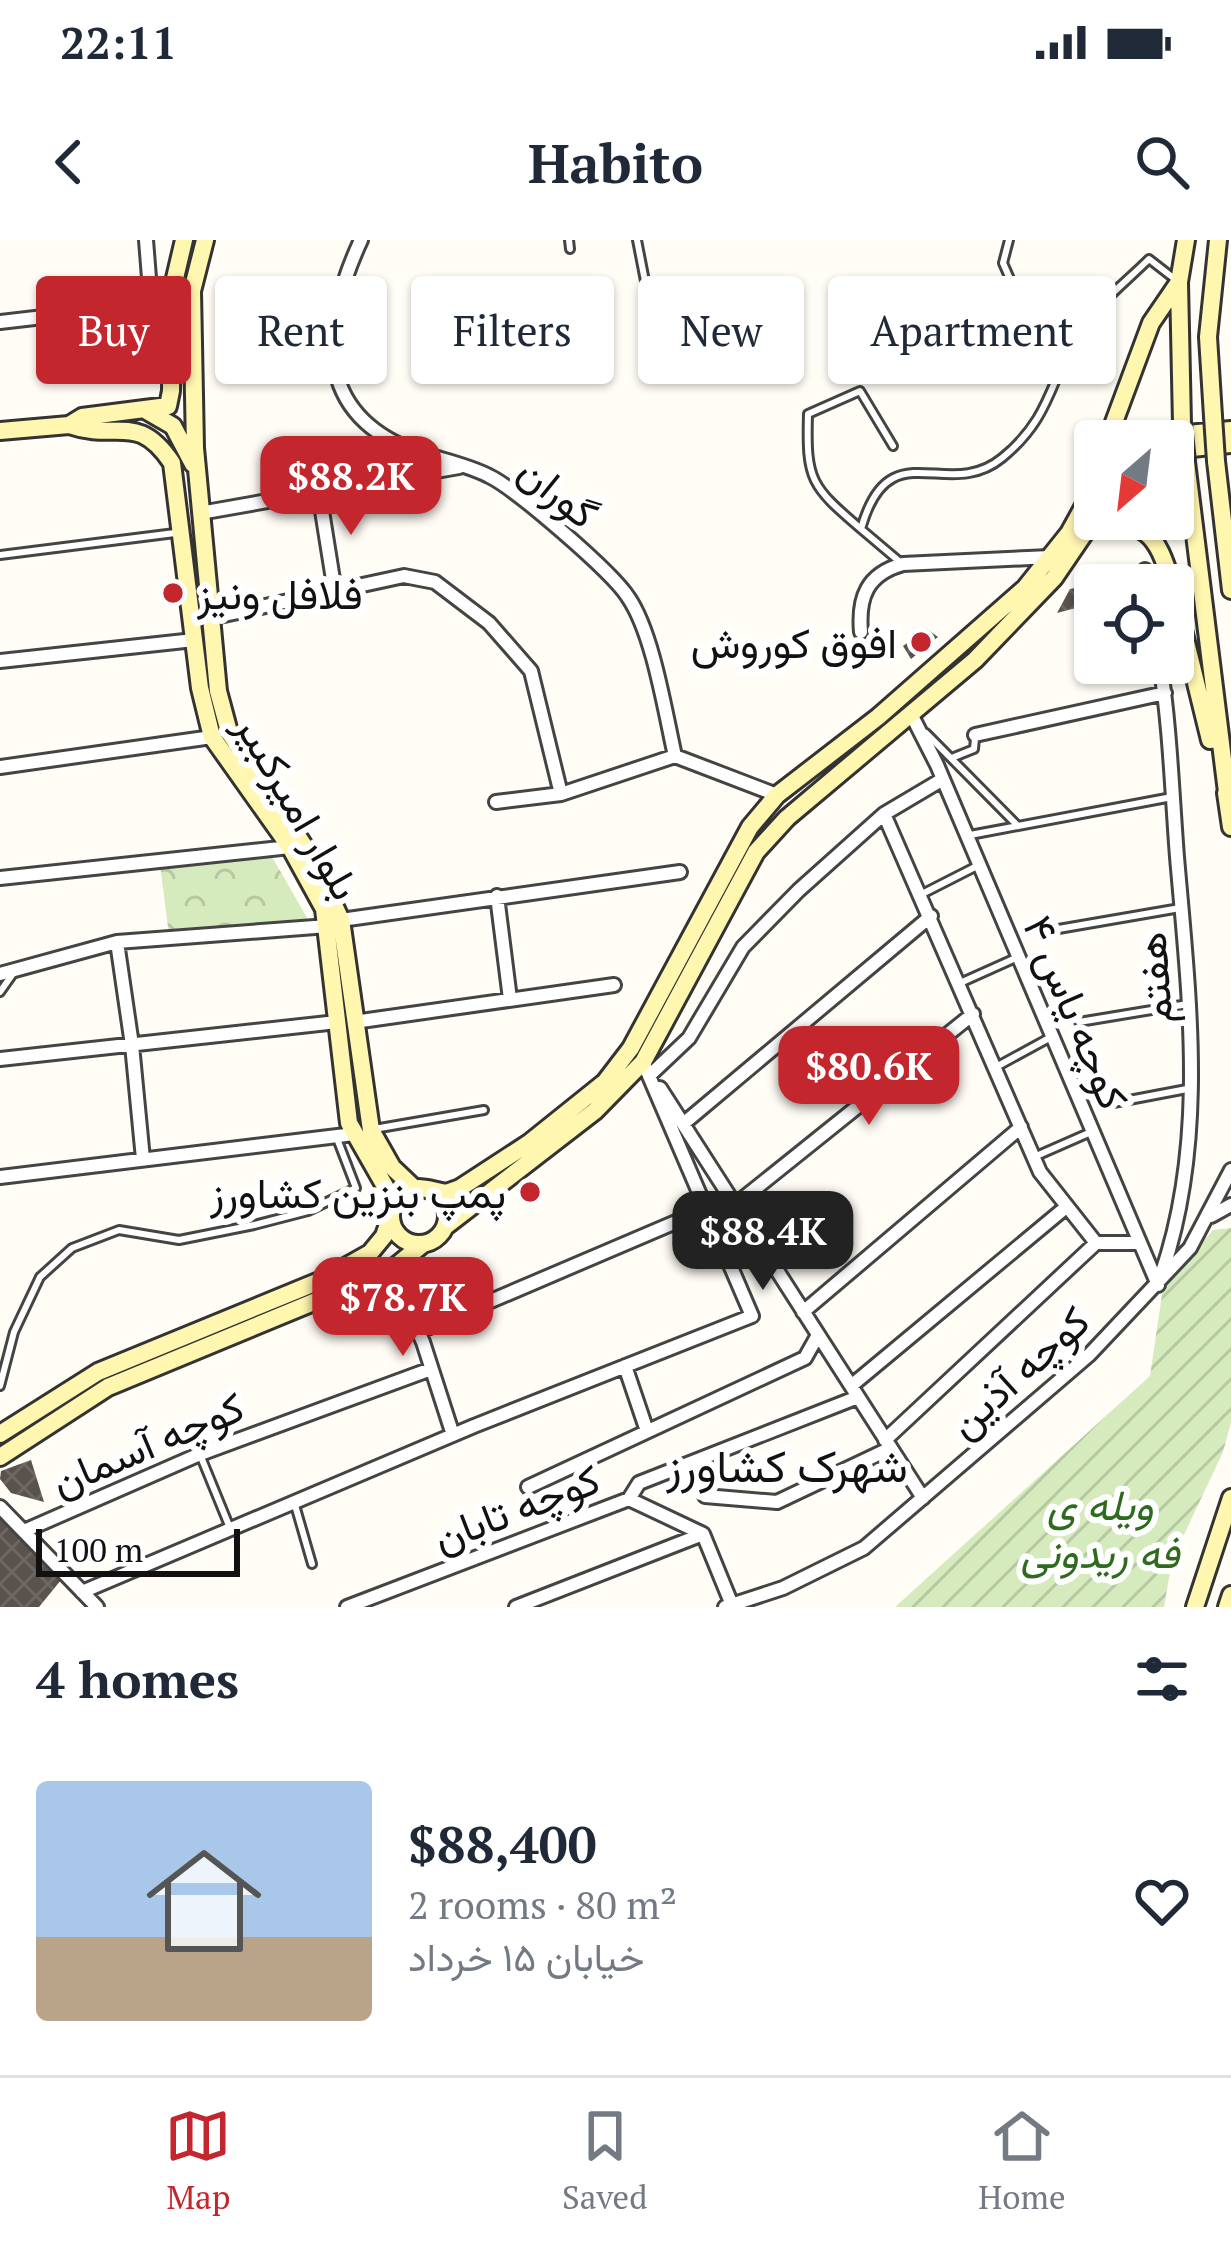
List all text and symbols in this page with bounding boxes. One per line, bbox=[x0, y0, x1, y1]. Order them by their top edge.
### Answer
text: 22:11 bbox=[60, 12, 177, 72]
text: Habito bbox=[528, 127, 703, 198]
icon: back bbox=[36, 129, 102, 195]
icon: search bbox=[1129, 129, 1195, 195]
chip: Buy bbox=[36, 276, 191, 384]
chip: Rent bbox=[215, 276, 387, 384]
chip: Filters bbox=[411, 276, 614, 384]
chip: New bbox=[638, 276, 804, 384]
chip: Apartment bbox=[828, 276, 1116, 384]
north arrow bbox=[1074, 420, 1194, 540]
map controls bbox=[1074, 420, 1194, 684]
pin: $88.2K bbox=[253, 436, 449, 538]
street label: گوران bbox=[508, 442, 610, 540]
text: $88.2K bbox=[287, 449, 415, 501]
button: locate bbox=[1074, 564, 1194, 684]
place label: فلافل ونیز bbox=[196, 565, 363, 621]
marker: فلافل ونیز bbox=[160, 580, 186, 606]
place label: افوق کوروش bbox=[691, 614, 897, 670]
marker: افوق کوروش bbox=[908, 629, 934, 655]
street label: بلوار امیرکبیر bbox=[223, 702, 375, 909]
street label: کوچه یاس ۴ bbox=[1009, 907, 1143, 1118]
street label: هفتم bbox=[1122, 930, 1185, 1026]
pin: $80.6K bbox=[771, 1026, 967, 1128]
text: $80.6K bbox=[805, 1039, 933, 1091]
place label: پمپ بنزین کشاورز bbox=[209, 1164, 506, 1222]
marker: پمپ بنزین کشاورز bbox=[517, 1179, 543, 1205]
pin: $88.4K bbox=[665, 1191, 861, 1293]
text: $88.4K bbox=[699, 1204, 827, 1256]
pin: $78.7K bbox=[305, 1257, 501, 1359]
text: $78.7K bbox=[339, 1270, 467, 1322]
street label: کوچه آذین bbox=[935, 1293, 1102, 1451]
street label: کوچه آسمان bbox=[42, 1377, 253, 1510]
district label: شهرک کشاورز bbox=[665, 1435, 908, 1495]
street label: کوچه تابان bbox=[425, 1450, 608, 1566]
park label: ویله ی فه ریدونی bbox=[1021, 1476, 1181, 1580]
scale bar bbox=[36, 1523, 240, 1576]
text: 100 m bbox=[54, 1528, 143, 1571]
text: 4 homes bbox=[36, 1645, 239, 1713]
icon: filters bbox=[1129, 1646, 1195, 1712]
text: $88,400 bbox=[408, 1810, 597, 1878]
icon: home bbox=[132, 1829, 276, 1973]
icon: heart bbox=[1129, 1868, 1195, 1934]
text: 2 rooms · 80 m² bbox=[408, 1878, 677, 1930]
text: خیابان ۱۵ خرداد bbox=[408, 1930, 644, 1982]
tab: Map bbox=[165, 2103, 231, 2218]
tab: Saved bbox=[562, 2103, 648, 2218]
tab: Home bbox=[978, 2103, 1066, 2218]

